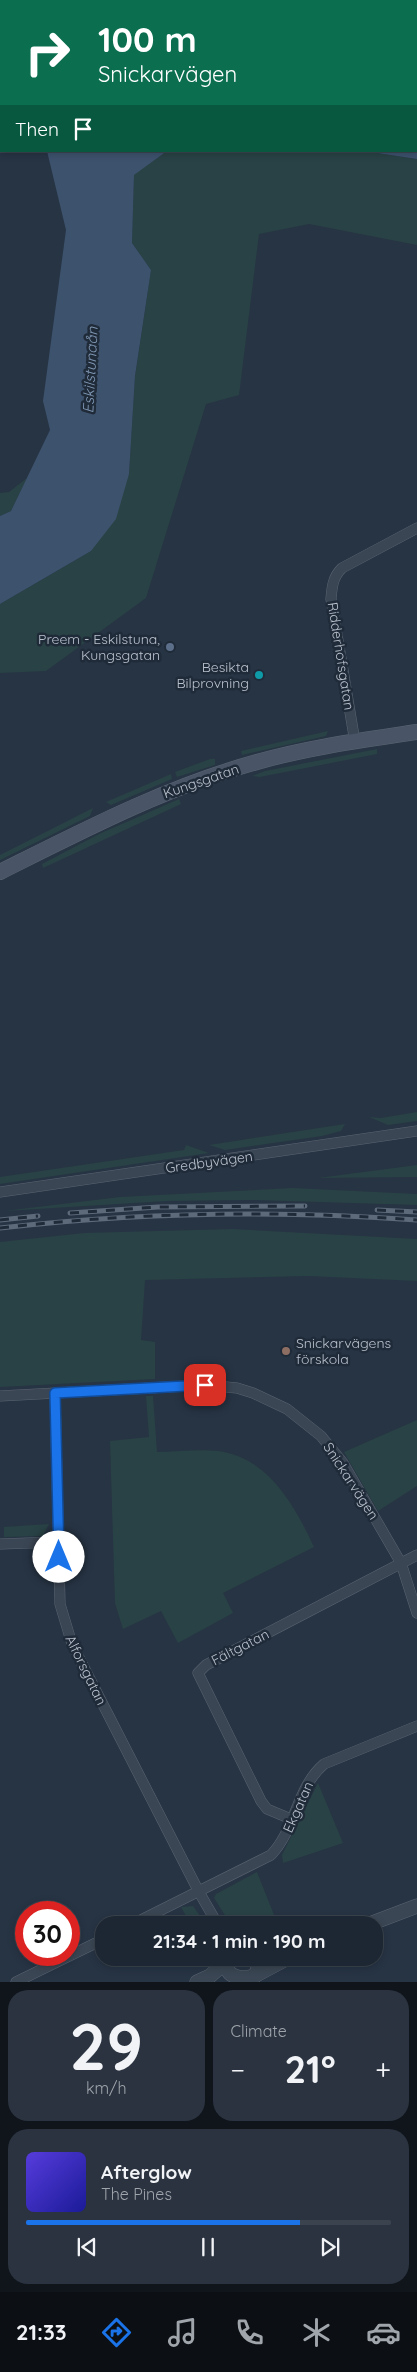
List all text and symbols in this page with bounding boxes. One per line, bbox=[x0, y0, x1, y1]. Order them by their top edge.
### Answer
text: 100 m bbox=[98, 17, 197, 61]
icon: right bbox=[15, 20, 80, 85]
text: Snickarvägen bbox=[98, 60, 237, 88]
icon: arrive bbox=[69, 115, 97, 143]
text: Then bbox=[15, 117, 59, 141]
water label: Eskilstunaån bbox=[78, 326, 102, 414]
street label: Ridderhofsgatan bbox=[324, 601, 358, 711]
place label: Preem - Eskilstuna, Kungsgatan bbox=[38, 630, 160, 664]
marker: Preem - Eskilstuna, Kungsgatan bbox=[164, 641, 176, 653]
place label: Besikta Bilprovning bbox=[176, 658, 249, 692]
marker: Besikta Bilprovning bbox=[253, 669, 265, 681]
street label: Kungsgatan bbox=[161, 760, 241, 802]
street label: Gredbyvägen bbox=[164, 1147, 254, 1177]
place label: Snickarvägens förskola bbox=[296, 1334, 391, 1368]
marker: Snickarvägens förskola bbox=[280, 1345, 292, 1357]
pin bbox=[184, 1364, 226, 1406]
icon: arrive bbox=[191, 1371, 219, 1399]
street label: Snickarvägen bbox=[319, 1439, 383, 1523]
position arrow bbox=[32, 1530, 84, 1582]
street label: Fältgatan bbox=[208, 1625, 272, 1669]
street label: Alforsgatan bbox=[61, 1632, 111, 1708]
street label: Ekgatan bbox=[279, 1779, 317, 1835]
speed limit sign: 30 bbox=[15, 1901, 80, 1966]
text: 21:34 · 1 min · 190 m bbox=[152, 1929, 326, 1953]
text: 29 bbox=[69, 2005, 143, 2086]
text: Climate bbox=[231, 2021, 287, 2041]
text: 21° bbox=[284, 2045, 336, 2093]
text: − bbox=[231, 2052, 245, 2087]
text: + bbox=[375, 2052, 391, 2087]
text: km/h bbox=[86, 2078, 127, 2098]
text: Afterglow bbox=[101, 2160, 192, 2184]
text: The Pines bbox=[101, 2184, 172, 2204]
icon: previous bbox=[73, 2233, 101, 2261]
icon: pause bbox=[194, 2233, 222, 2261]
icon: next bbox=[316, 2233, 344, 2261]
icon: directions bbox=[99, 2315, 134, 2350]
icon: music bbox=[165, 2315, 200, 2350]
icon: phone bbox=[232, 2315, 267, 2350]
icon: climate bbox=[299, 2315, 334, 2350]
icon: car bbox=[366, 2315, 401, 2350]
text: 21:33 bbox=[16, 2318, 67, 2346]

